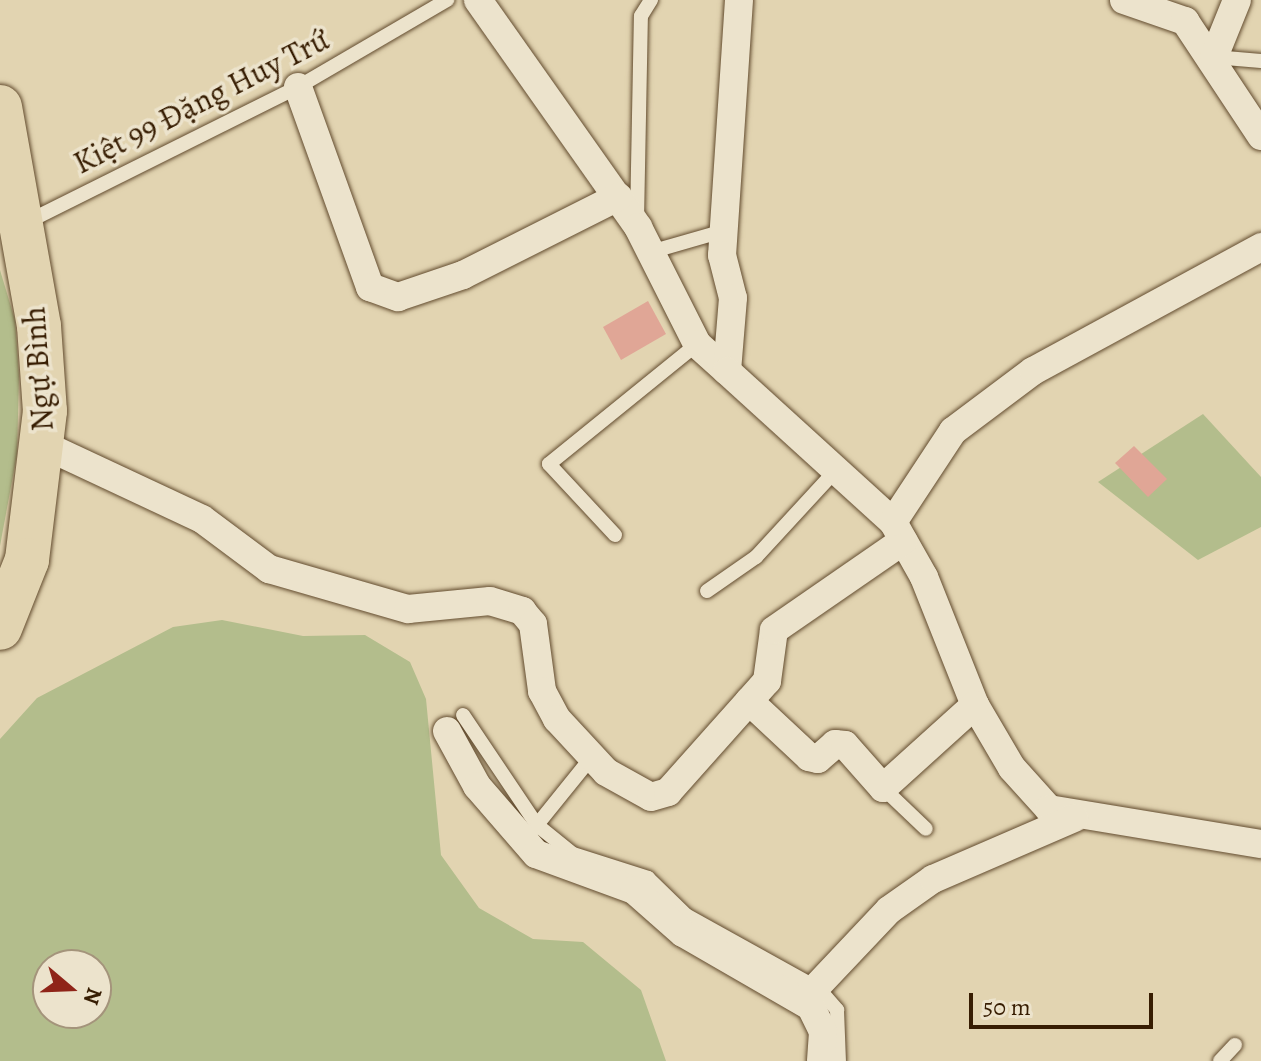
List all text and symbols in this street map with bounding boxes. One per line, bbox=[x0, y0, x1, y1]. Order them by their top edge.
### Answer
street label: Kiệt 99 Đặng Huy Trứ bbox=[67, 20, 335, 182]
street label: Ngự Bình bbox=[14, 305, 62, 433]
north arrow bbox=[32, 949, 112, 1029]
scale bar bbox=[973, 977, 1157, 1027]
text: N bbox=[76, 984, 110, 1009]
text: 50 m bbox=[983, 991, 1031, 1023]

